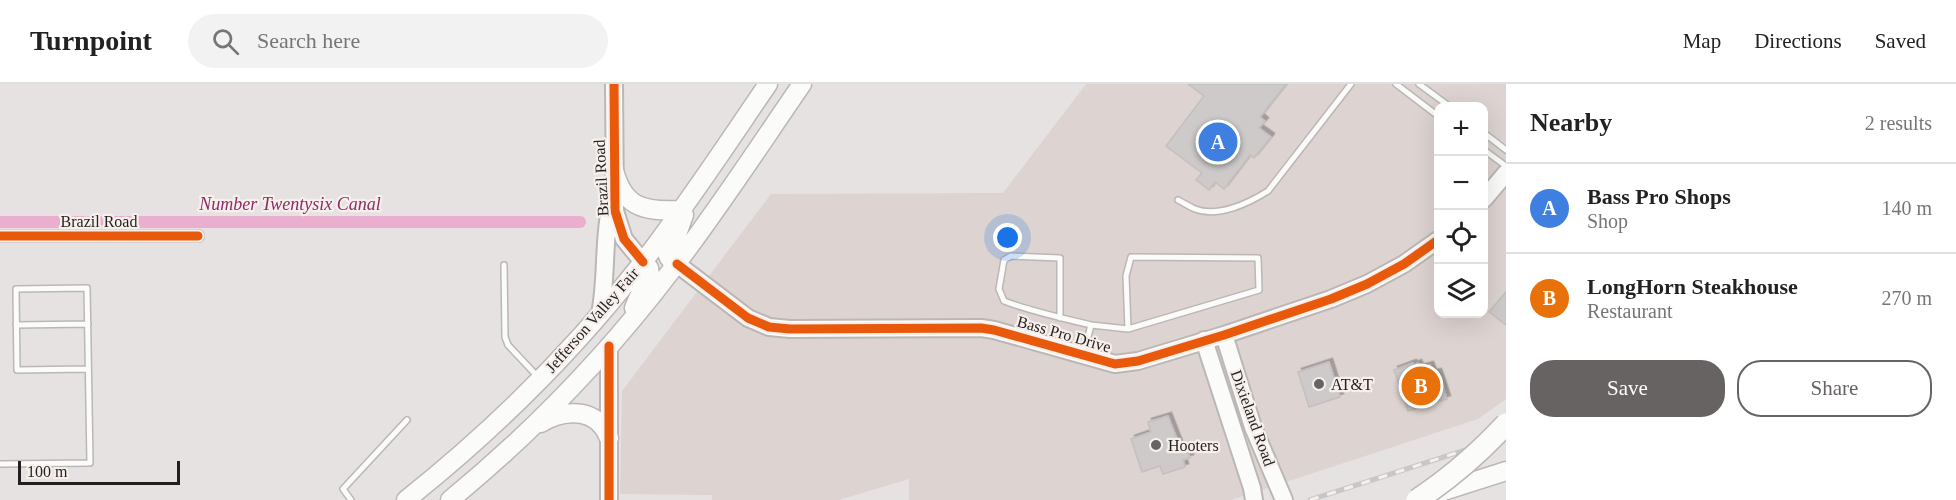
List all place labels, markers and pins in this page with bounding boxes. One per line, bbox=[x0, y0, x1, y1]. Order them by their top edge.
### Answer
pin: A bbox=[1198, 120, 1238, 164]
pin: B bbox=[1402, 364, 1440, 408]
place label: AT&T bbox=[1331, 376, 1373, 393]
marker: AT&T bbox=[1312, 377, 1326, 391]
place label: Hooters bbox=[1168, 437, 1219, 454]
marker: Hooters bbox=[1149, 438, 1163, 452]

